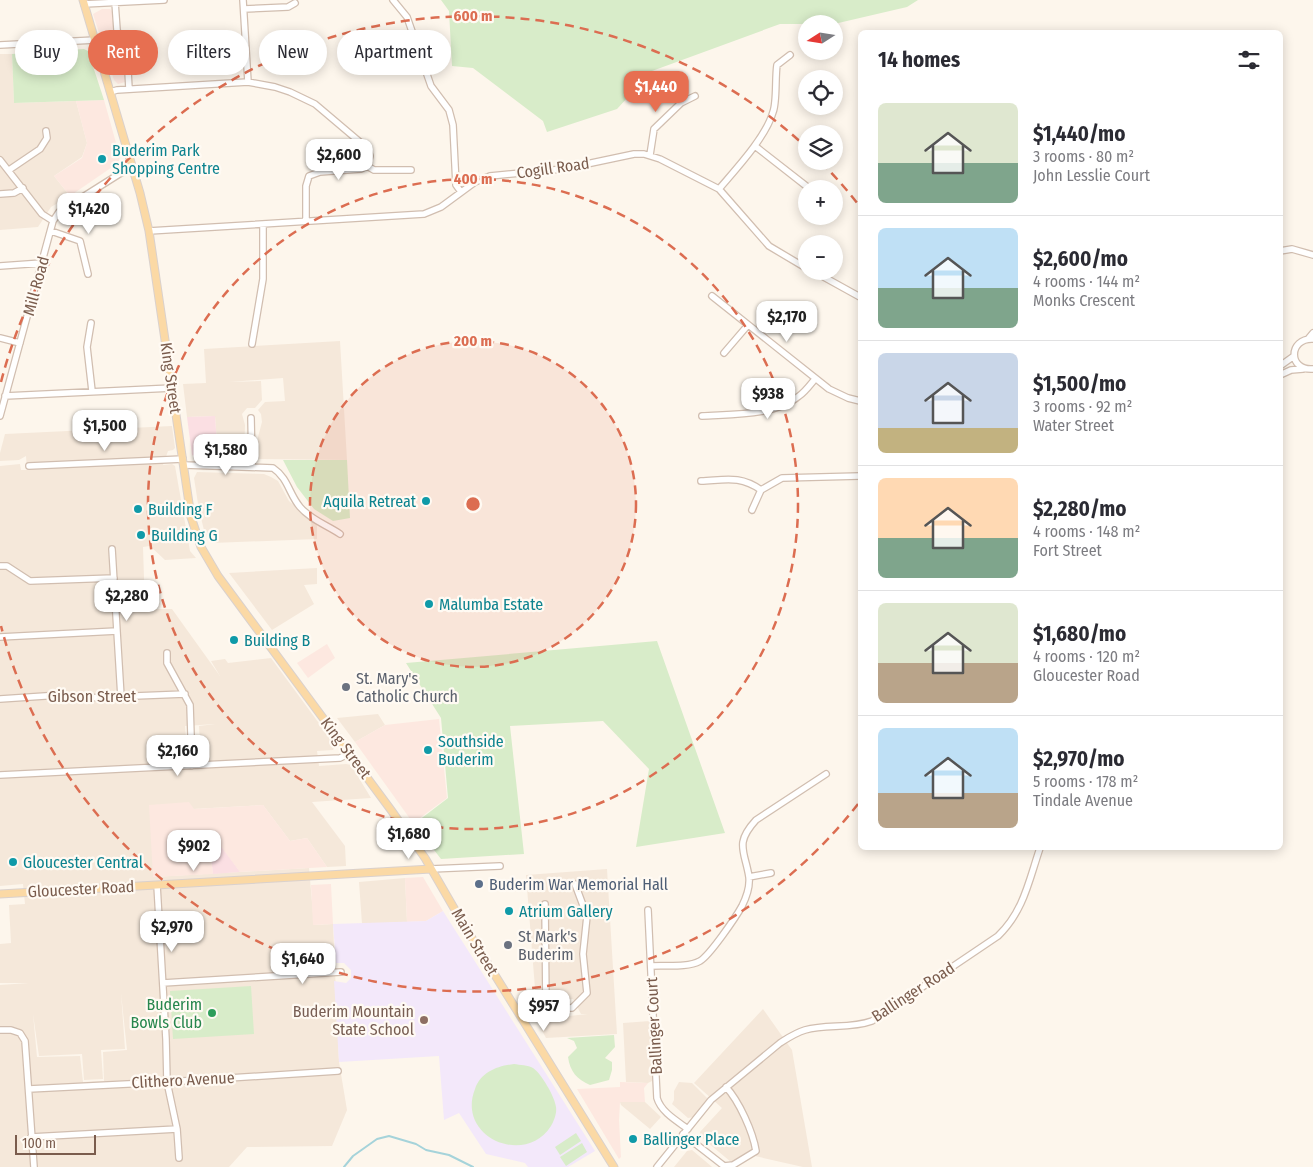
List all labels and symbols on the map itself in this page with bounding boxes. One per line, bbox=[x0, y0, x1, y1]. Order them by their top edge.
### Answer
text: 600 m bbox=[454, 7, 492, 25]
north arrow bbox=[798, 15, 842, 60]
pin: $1,440 bbox=[615, 70, 697, 113]
pin: $2,600 bbox=[298, 138, 380, 181]
place label: Buderim Park Shopping Centre bbox=[112, 141, 220, 178]
marker: Buderim Park Shopping Centre bbox=[96, 153, 108, 165]
street label: Cogill Road bbox=[515, 154, 591, 182]
text: 400 m bbox=[454, 170, 492, 188]
pin: $1,420 bbox=[48, 192, 130, 235]
street label: Mill Road bbox=[19, 254, 53, 318]
pin: $2,170 bbox=[746, 300, 828, 343]
text: 200 m bbox=[453, 332, 492, 350]
street label: King Street bbox=[157, 341, 185, 416]
pin: $938 bbox=[738, 378, 798, 420]
pin: $1,500 bbox=[64, 410, 146, 452]
pin: $1,580 bbox=[185, 434, 267, 476]
place label: Aquila Retreat bbox=[323, 492, 417, 511]
marker: Aquila Retreat bbox=[420, 495, 432, 507]
centre of rings bbox=[464, 495, 482, 513]
place label: Building F bbox=[148, 500, 213, 519]
marker: Building F bbox=[132, 503, 144, 515]
place label: Building G bbox=[151, 526, 218, 545]
marker: Building G bbox=[135, 529, 147, 541]
pin: $2,280 bbox=[86, 580, 168, 622]
place label: Malumba Estate bbox=[439, 595, 543, 614]
marker: Malumba Estate bbox=[423, 598, 435, 610]
place label: Building B bbox=[244, 631, 311, 650]
marker: Building B bbox=[228, 634, 240, 646]
place label: St. Mary's Catholic Church bbox=[356, 669, 458, 706]
marker: St. Mary's Catholic Church bbox=[340, 681, 352, 693]
street label: Gibson Street bbox=[48, 687, 137, 706]
street label: King Street bbox=[317, 714, 376, 783]
place label: Southside Buderim bbox=[438, 732, 504, 769]
pin: $2,160 bbox=[137, 734, 219, 777]
marker: Southside Buderim bbox=[422, 744, 434, 756]
pin: $1,680 bbox=[368, 818, 450, 860]
pin: $902 bbox=[164, 830, 224, 872]
place label: Gloucester Central bbox=[23, 853, 143, 872]
marker: Gloucester Central bbox=[7, 856, 19, 868]
place label: Buderim War Memorial Hall bbox=[489, 875, 668, 894]
street label: Gloucester Road bbox=[27, 877, 135, 901]
marker: Buderim War Memorial Hall bbox=[473, 878, 485, 890]
place label: Atrium Gallery bbox=[519, 902, 613, 921]
street label: Main Street bbox=[448, 905, 503, 980]
marker: Atrium Gallery bbox=[503, 905, 515, 917]
pin: $2,970 bbox=[131, 910, 213, 953]
place label: St Mark's Buderim bbox=[518, 927, 577, 964]
marker: St Mark's Buderim bbox=[502, 939, 514, 951]
pin: $1,640 bbox=[262, 942, 344, 985]
street label: Ballinger Road bbox=[868, 958, 958, 1026]
street label: Ballinger Court bbox=[642, 976, 666, 1075]
pin: $957 bbox=[514, 990, 574, 1032]
place label: Buderim Bowls Club bbox=[130, 995, 202, 1032]
place label: Buderim Mountain State School bbox=[293, 1002, 414, 1039]
marker: Buderim Bowls Club bbox=[206, 1007, 218, 1019]
marker: Buderim Mountain State School bbox=[418, 1014, 430, 1026]
street label: Clithero Avenue bbox=[131, 1068, 235, 1092]
place label: Ballinger Place bbox=[643, 1130, 740, 1149]
scale bar bbox=[15, 1132, 96, 1155]
marker: Ballinger Place bbox=[627, 1133, 639, 1145]

